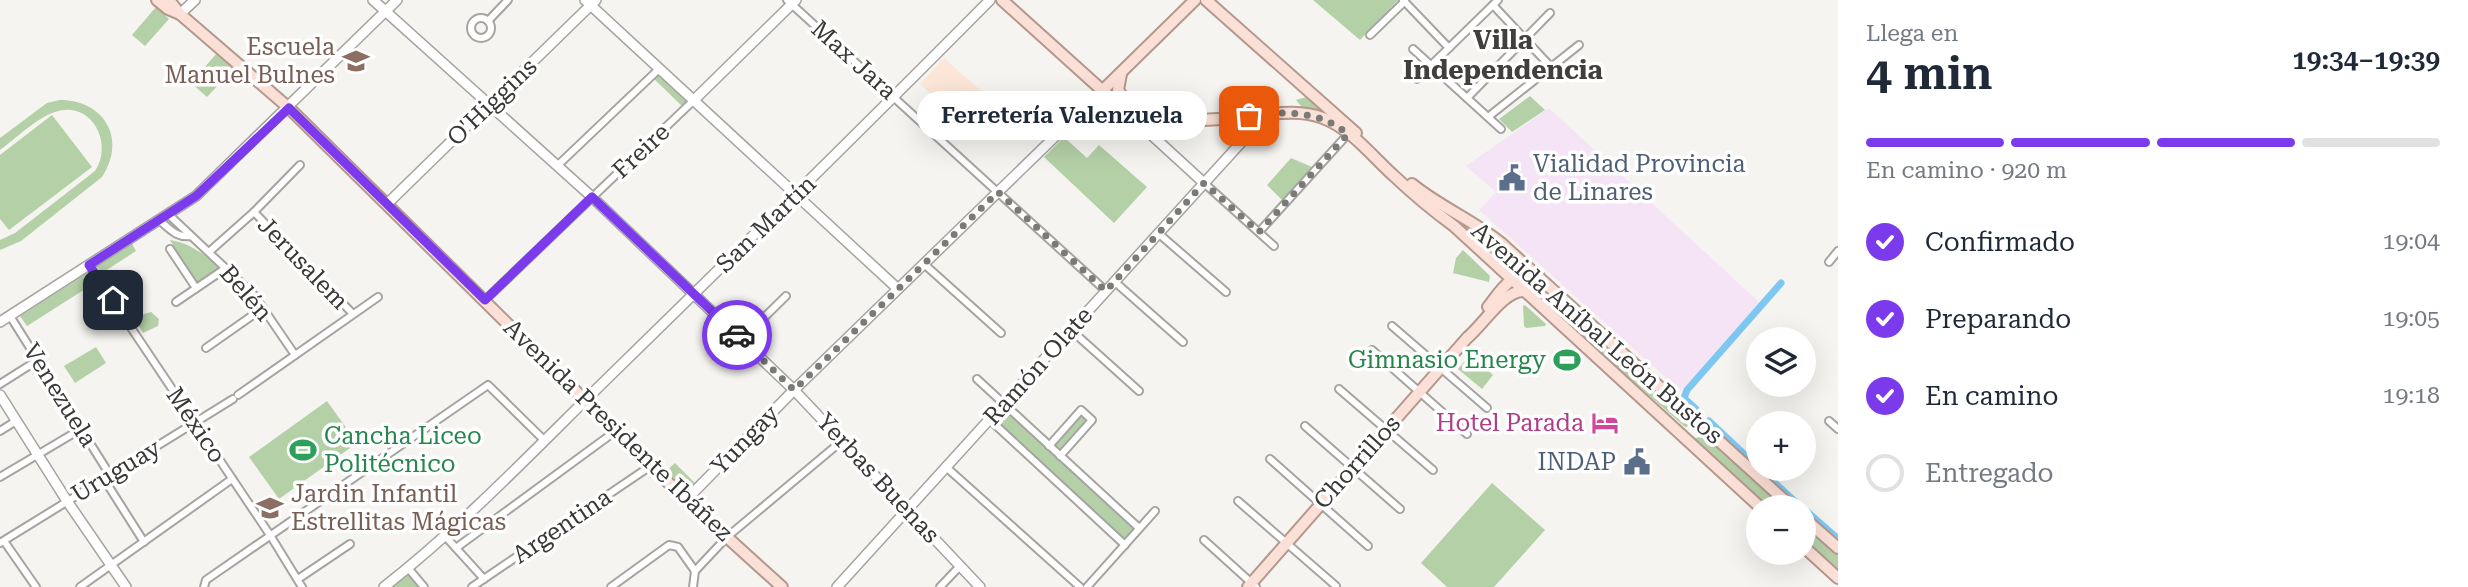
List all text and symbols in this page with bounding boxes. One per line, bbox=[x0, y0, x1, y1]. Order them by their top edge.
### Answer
street label: Max Jara bbox=[806, 15, 902, 105]
text: Llega en bbox=[1866, 20, 1958, 47]
district label: Villa Independencia bbox=[1403, 25, 1603, 85]
place label: Escuela Manuel Bulnes bbox=[164, 33, 335, 89]
text: 19:34–19:39 bbox=[2292, 45, 2440, 75]
school or university icon: Escuela Manuel Bulnes bbox=[341, 46, 371, 76]
text: 4 min bbox=[1866, 46, 1993, 100]
street label: O'Higgins bbox=[441, 52, 543, 152]
pin bbox=[1219, 86, 1279, 146]
callout: Ferretería Valenzuela bbox=[916, 92, 1207, 140]
icon: bag bbox=[1230, 97, 1268, 135]
text: Ferretería Valenzuela bbox=[941, 102, 1183, 129]
street label: Freire bbox=[607, 118, 675, 184]
place label: Vialidad Provincia de Linares bbox=[1533, 150, 1746, 206]
text: En camino · 920 m bbox=[1866, 157, 2067, 184]
public building icon: Vialidad Provincia de Linares bbox=[1497, 163, 1527, 193]
street label: San Martín bbox=[710, 170, 822, 278]
street label: Jerusalem bbox=[252, 211, 354, 315]
street label: Avenida Aníbal León Bustos bbox=[1466, 216, 1728, 450]
icon: check bbox=[1866, 223, 1904, 261]
text: Confirmado bbox=[1925, 227, 2075, 257]
text: 19:04 bbox=[2383, 228, 2440, 255]
street label: Belén bbox=[214, 259, 278, 327]
pin bbox=[83, 270, 143, 330]
icon: home bbox=[94, 281, 132, 319]
courier bbox=[702, 300, 772, 370]
icon: check bbox=[1866, 300, 1904, 338]
street label: Ramón Olate bbox=[978, 301, 1098, 431]
text: Preparando bbox=[1925, 304, 2071, 334]
text: 19:05 bbox=[2383, 305, 2440, 332]
street label: Avenida Presidente Ibáñez bbox=[498, 313, 738, 547]
icon: car bbox=[718, 316, 756, 354]
map controls bbox=[1746, 327, 1816, 565]
button: layers bbox=[1746, 327, 1816, 397]
street label: Venezuela bbox=[17, 338, 103, 452]
sports icon: Gimnasio Energy bbox=[1552, 345, 1582, 375]
place label: Gimnasio Energy bbox=[1348, 346, 1547, 374]
icon: check bbox=[1866, 377, 1904, 415]
text: En camino bbox=[1925, 381, 2058, 411]
street label: México bbox=[161, 382, 231, 468]
text: 19:18 bbox=[2383, 382, 2440, 409]
street label: Yungay bbox=[705, 399, 785, 480]
street label: Yerbas Buenas bbox=[811, 407, 945, 549]
hotel icon: Hotel Parada bbox=[1590, 408, 1620, 438]
place label: Hotel Parada bbox=[1436, 409, 1584, 437]
street label: Chorrillos bbox=[1308, 410, 1406, 514]
button: + bbox=[1746, 411, 1816, 481]
place label: Cancha Liceo Politécnico bbox=[324, 422, 482, 478]
street label: Uruguay bbox=[66, 433, 166, 508]
sports icon: Cancha Liceo Politécnico bbox=[288, 435, 318, 465]
public building icon: INDAP bbox=[1622, 447, 1652, 477]
place label: INDAP bbox=[1537, 448, 1616, 476]
text: Entregado bbox=[1925, 458, 2054, 488]
place label: Jardin Infantil Estrellitas Mágicas bbox=[291, 480, 506, 536]
street label: Argentina bbox=[507, 483, 617, 569]
school or university icon: Jardin Infantil Estrellitas Mágicas bbox=[255, 493, 285, 523]
button: − bbox=[1746, 495, 1816, 565]

